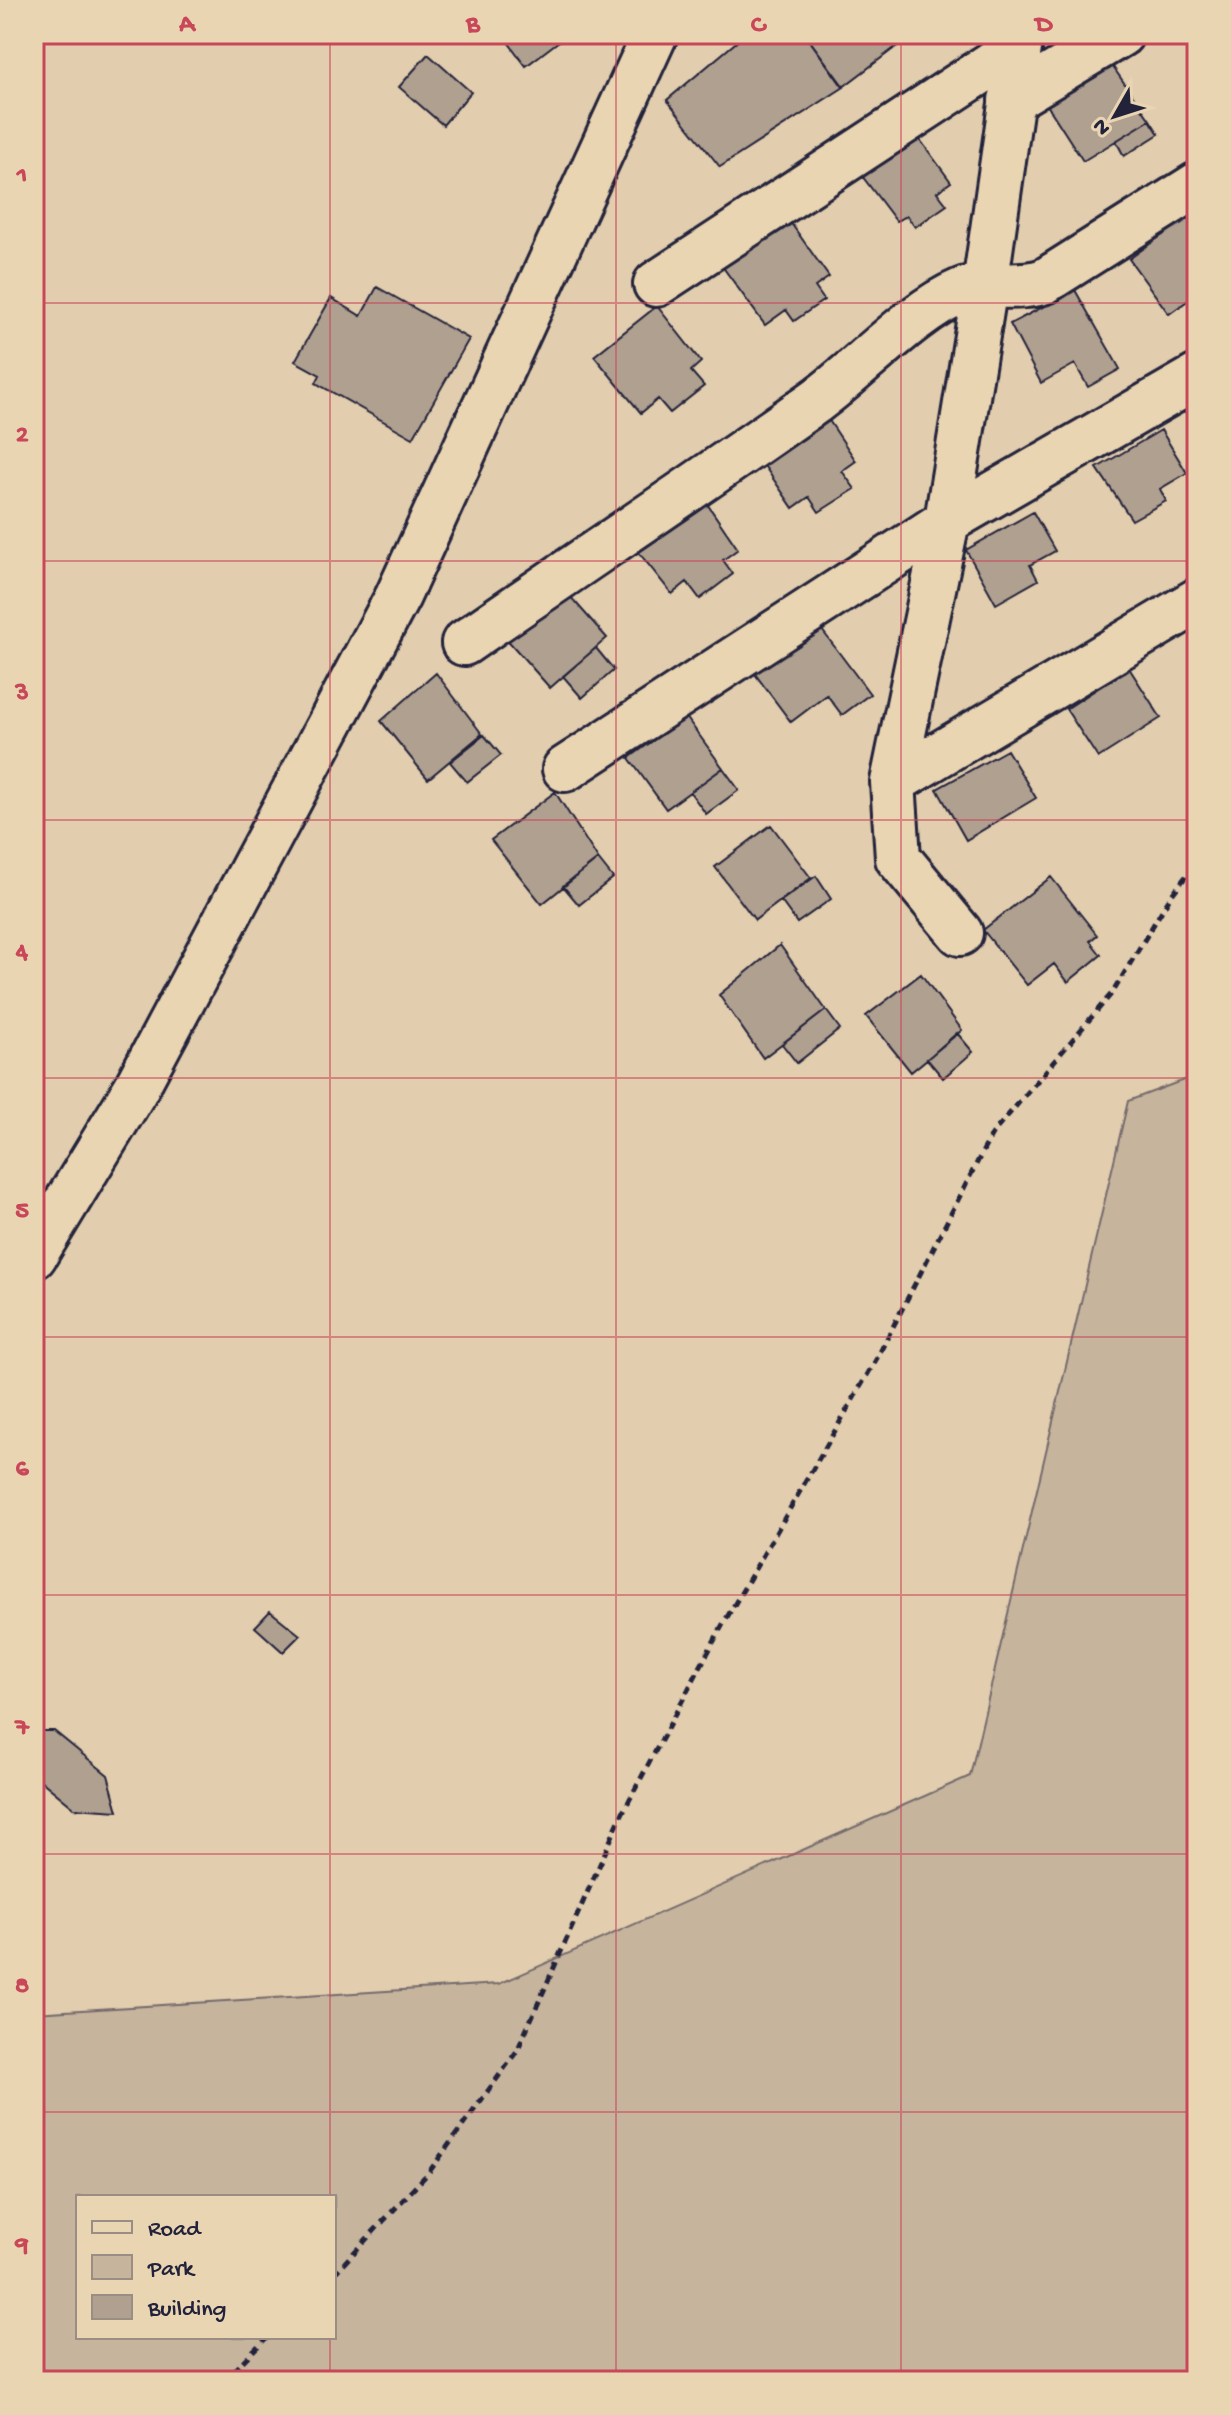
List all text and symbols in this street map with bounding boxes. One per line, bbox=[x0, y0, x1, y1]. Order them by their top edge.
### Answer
text: A bbox=[178, 11, 196, 42]
text: B bbox=[465, 11, 481, 42]
text: C bbox=[751, 11, 768, 42]
text: D bbox=[1034, 11, 1054, 42]
north arrow bbox=[1075, 76, 1155, 156]
text: N bbox=[1088, 112, 1117, 140]
text: 1 bbox=[16, 162, 27, 193]
text: 2 bbox=[16, 421, 29, 452]
text: 3 bbox=[14, 679, 29, 710]
text: 4 bbox=[15, 938, 29, 969]
text: 5 bbox=[15, 1197, 29, 1228]
text: 6 bbox=[15, 1455, 29, 1486]
text: 7 bbox=[13, 1714, 30, 1745]
text: 8 bbox=[15, 1972, 29, 2003]
legend bbox=[76, 2195, 336, 2339]
text: Road bbox=[148, 2216, 202, 2245]
text: 9 bbox=[13, 2231, 29, 2262]
text: Park bbox=[147, 2256, 196, 2285]
text: Building bbox=[147, 2296, 226, 2325]

